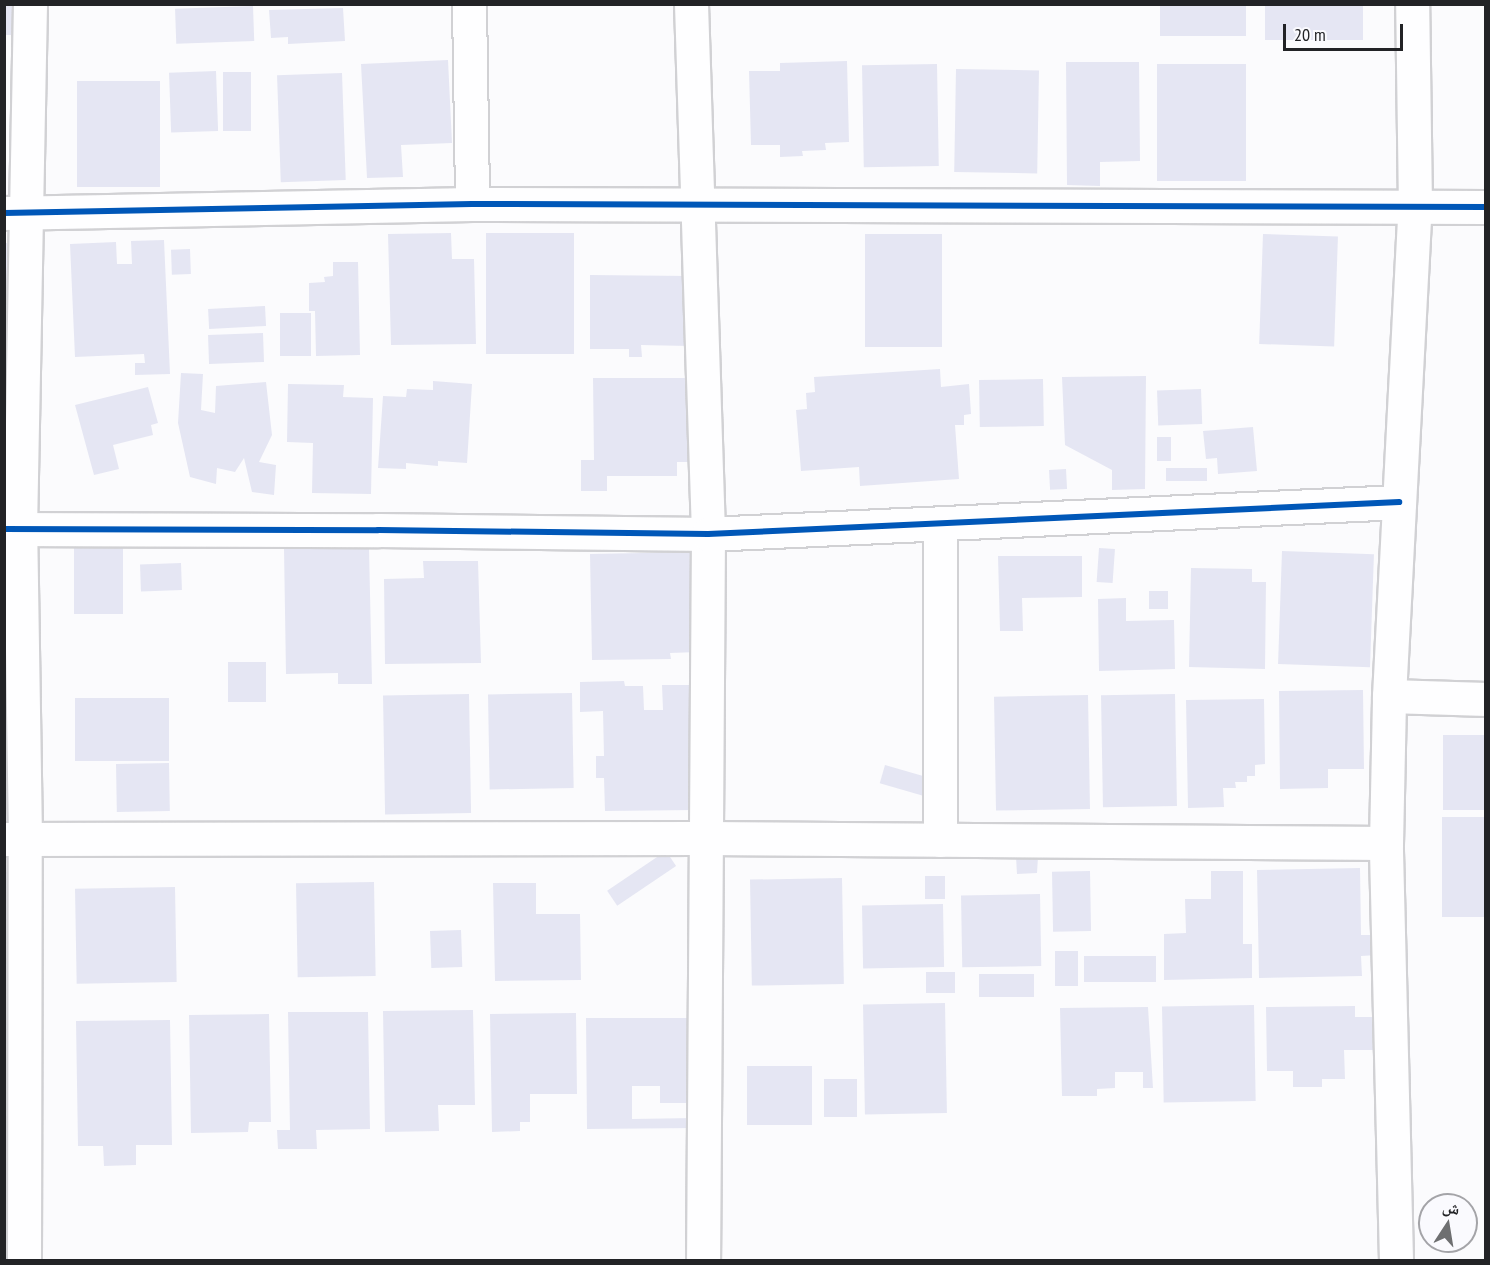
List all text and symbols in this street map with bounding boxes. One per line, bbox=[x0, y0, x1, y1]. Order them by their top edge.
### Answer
scale bar bbox=[1286, 12, 1406, 50]
text: 20 m bbox=[1294, 23, 1326, 46]
north arrow bbox=[1418, 1193, 1478, 1253]
text: ش bbox=[1441, 1196, 1462, 1219]

